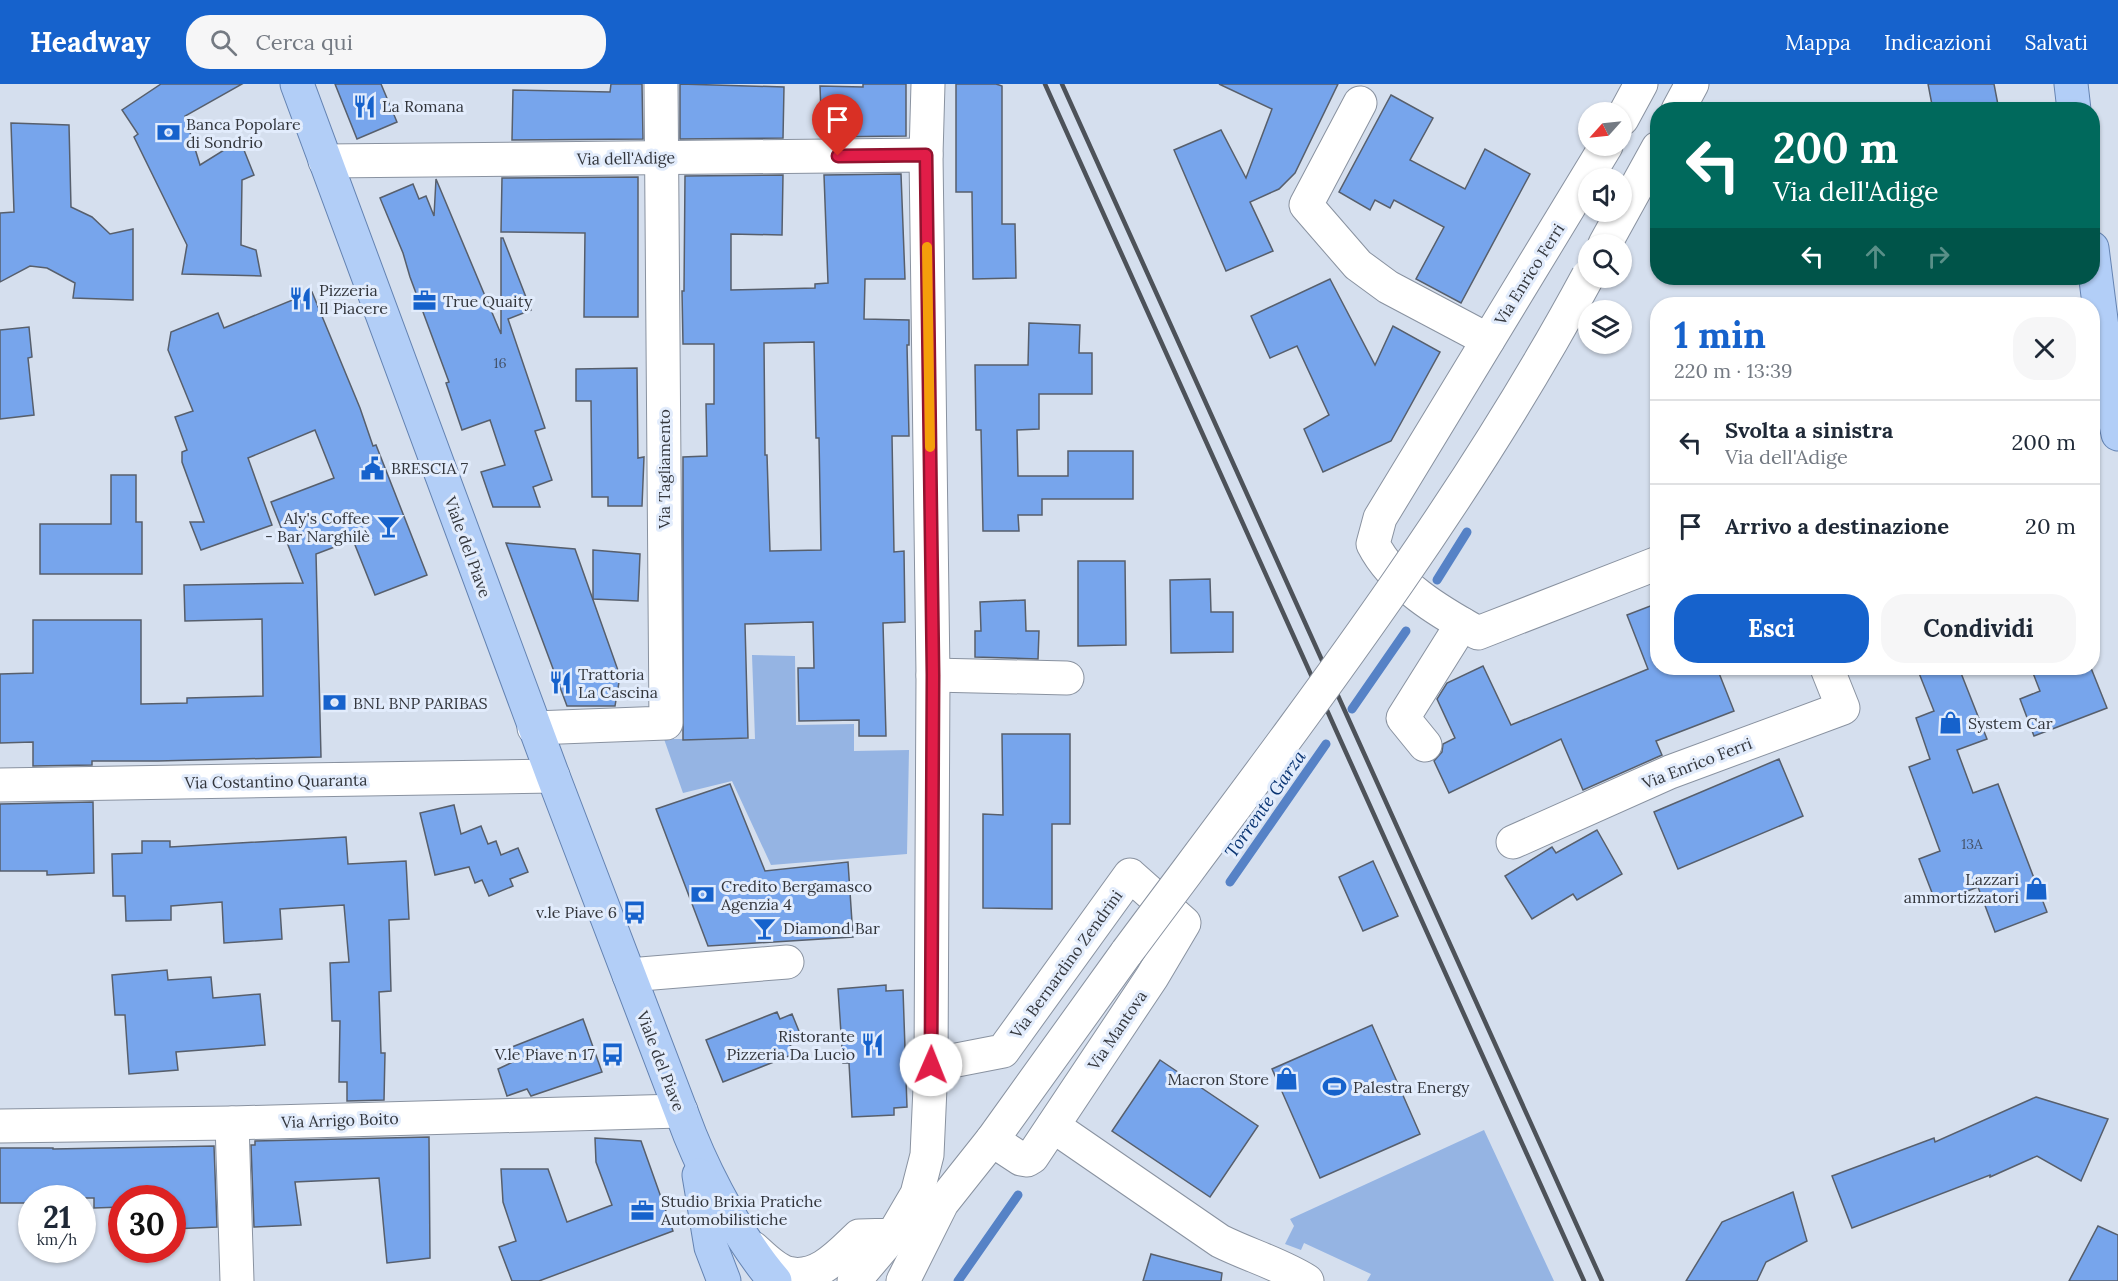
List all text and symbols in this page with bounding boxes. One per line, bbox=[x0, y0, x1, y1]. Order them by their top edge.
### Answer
search box bbox=[186, 15, 606, 69]
text: Headway bbox=[30, 24, 150, 60]
icon: search bbox=[207, 26, 240, 59]
text: Cerca qui bbox=[255, 28, 353, 56]
text: Mappa bbox=[1785, 29, 1851, 56]
text: Indicazioni bbox=[1884, 29, 1992, 56]
text: Salvati bbox=[2025, 29, 2088, 56]
restaurant icon: La Romana bbox=[351, 93, 377, 119]
pin bbox=[812, 94, 863, 156]
place label: La Romana bbox=[382, 96, 464, 116]
north arrow bbox=[1578, 102, 1632, 156]
map controls bbox=[1578, 102, 1632, 354]
icon: arrive bbox=[821, 103, 854, 136]
place label: Banca Popolare di Sondrio bbox=[186, 114, 301, 152]
bank icon: Banca Popolare di Sondrio bbox=[155, 120, 181, 146]
text: 200 m bbox=[1773, 121, 1899, 175]
icon: left bbox=[1674, 126, 1752, 204]
street label: Via dell'Adige bbox=[576, 147, 676, 169]
button: sound bbox=[1578, 168, 1632, 222]
text: Via dell'Adige bbox=[1773, 174, 1939, 208]
street label: Via Enrico Ferri bbox=[1489, 220, 1568, 329]
button: search bbox=[1578, 234, 1632, 288]
icon: left bbox=[1796, 240, 1829, 273]
icon: ahead bbox=[1859, 240, 1892, 273]
icon: right bbox=[1922, 240, 1955, 273]
place label: Pizzeria Il Piacere bbox=[319, 280, 388, 318]
restaurant icon: Pizzeria Il Piacere bbox=[288, 286, 314, 312]
office icon: True Quaity bbox=[412, 288, 438, 314]
place label: True Quaity bbox=[443, 291, 533, 311]
button: layers bbox=[1578, 300, 1632, 354]
text: 1 min bbox=[1674, 312, 1766, 358]
button: close bbox=[2013, 317, 2076, 380]
house number: 16 bbox=[493, 354, 507, 372]
text: 220 m · 13:39 bbox=[1674, 358, 1793, 383]
street label: Via Tagliamento bbox=[654, 409, 674, 530]
text: Svolta a sinistra bbox=[1725, 416, 1893, 444]
icon: left bbox=[1674, 426, 1707, 459]
text: 200 m bbox=[2011, 428, 2076, 456]
text: Via dell'Adige bbox=[1725, 444, 1848, 469]
public building icon: BRESCIA 7 bbox=[360, 455, 386, 481]
place label: BRESCIA 7 bbox=[391, 458, 469, 478]
street label: Viale del Piave bbox=[440, 493, 496, 600]
place label: Aly's Coffee - Bar Narghilè bbox=[265, 508, 370, 546]
icon: arrive bbox=[1674, 510, 1707, 543]
text: Arrivo a destinazione bbox=[1725, 512, 1949, 540]
text: 20 m bbox=[2025, 512, 2076, 540]
bar icon: Aly's Coffee - Bar Narghilè bbox=[375, 514, 401, 540]
button: Esci bbox=[1674, 594, 1869, 663]
button: Condividi bbox=[1881, 594, 2076, 663]
place label: Trattoria La Cascina bbox=[578, 664, 658, 702]
restaurant icon: Trattoria La Cascina bbox=[547, 670, 573, 696]
bank icon: BNL BNP PARIBAS bbox=[322, 690, 348, 716]
place label: BNL BNP PARIBAS bbox=[353, 693, 488, 713]
shop icon: System Car bbox=[1937, 710, 1963, 736]
place label: System Car bbox=[1968, 713, 2053, 733]
street label: Via Enrico Ferri bbox=[1638, 733, 1755, 793]
water label: Torrente Garza bbox=[1220, 746, 1311, 862]
street label: Via Costantino Quaranta bbox=[183, 769, 368, 793]
house number: 13A bbox=[1961, 835, 1983, 853]
place label: Lazzari ammortizzatori bbox=[1904, 869, 2019, 907]
shop icon: Lazzari ammortizzatori bbox=[2024, 875, 2050, 901]
place label: Credito Bergamasco Agenzia 4 bbox=[720, 876, 872, 914]
bank icon: Credito Bergamasco Agenzia 4 bbox=[690, 882, 716, 908]
street label: Via Bernardino Zendrini bbox=[1005, 886, 1126, 1043]
bus stop icon: v.le Piave 6 bbox=[622, 899, 648, 925]
place label: v.le Piave 6 bbox=[536, 902, 617, 922]
bar icon: Diamond Bar bbox=[752, 915, 778, 941]
place label: Diamond Bar bbox=[783, 918, 880, 938]
street label: Via Mantova bbox=[1083, 987, 1151, 1074]
street label: Viale del Piave bbox=[632, 1007, 689, 1114]
place label: Ristorante Pizzeria Da Lucio bbox=[727, 1026, 855, 1064]
restaurant icon: Ristorante Pizzeria Da Lucio bbox=[860, 1032, 886, 1058]
position arrow bbox=[899, 1033, 963, 1097]
bus stop icon: V.le Piave n 17 bbox=[600, 1041, 626, 1067]
place label: V.le Piave n 17 bbox=[494, 1044, 596, 1064]
shop icon: Macron Store bbox=[1274, 1066, 1300, 1092]
place label: Macron Store bbox=[1167, 1069, 1269, 1089]
sports icon: Palestra Energy bbox=[1322, 1074, 1348, 1100]
place label: Palestra Energy bbox=[1353, 1077, 1470, 1097]
street label: Via Arrigo Boito bbox=[280, 1108, 399, 1132]
speed limit sign: 30 bbox=[108, 1185, 186, 1263]
place label: Studio Brixia Pratiche Automobilistiche bbox=[660, 1191, 823, 1229]
office icon: Studio Brixia Pratiche Automobilistiche bbox=[630, 1197, 656, 1223]
text: 21 bbox=[43, 1198, 71, 1236]
text: km/h bbox=[37, 1230, 77, 1249]

